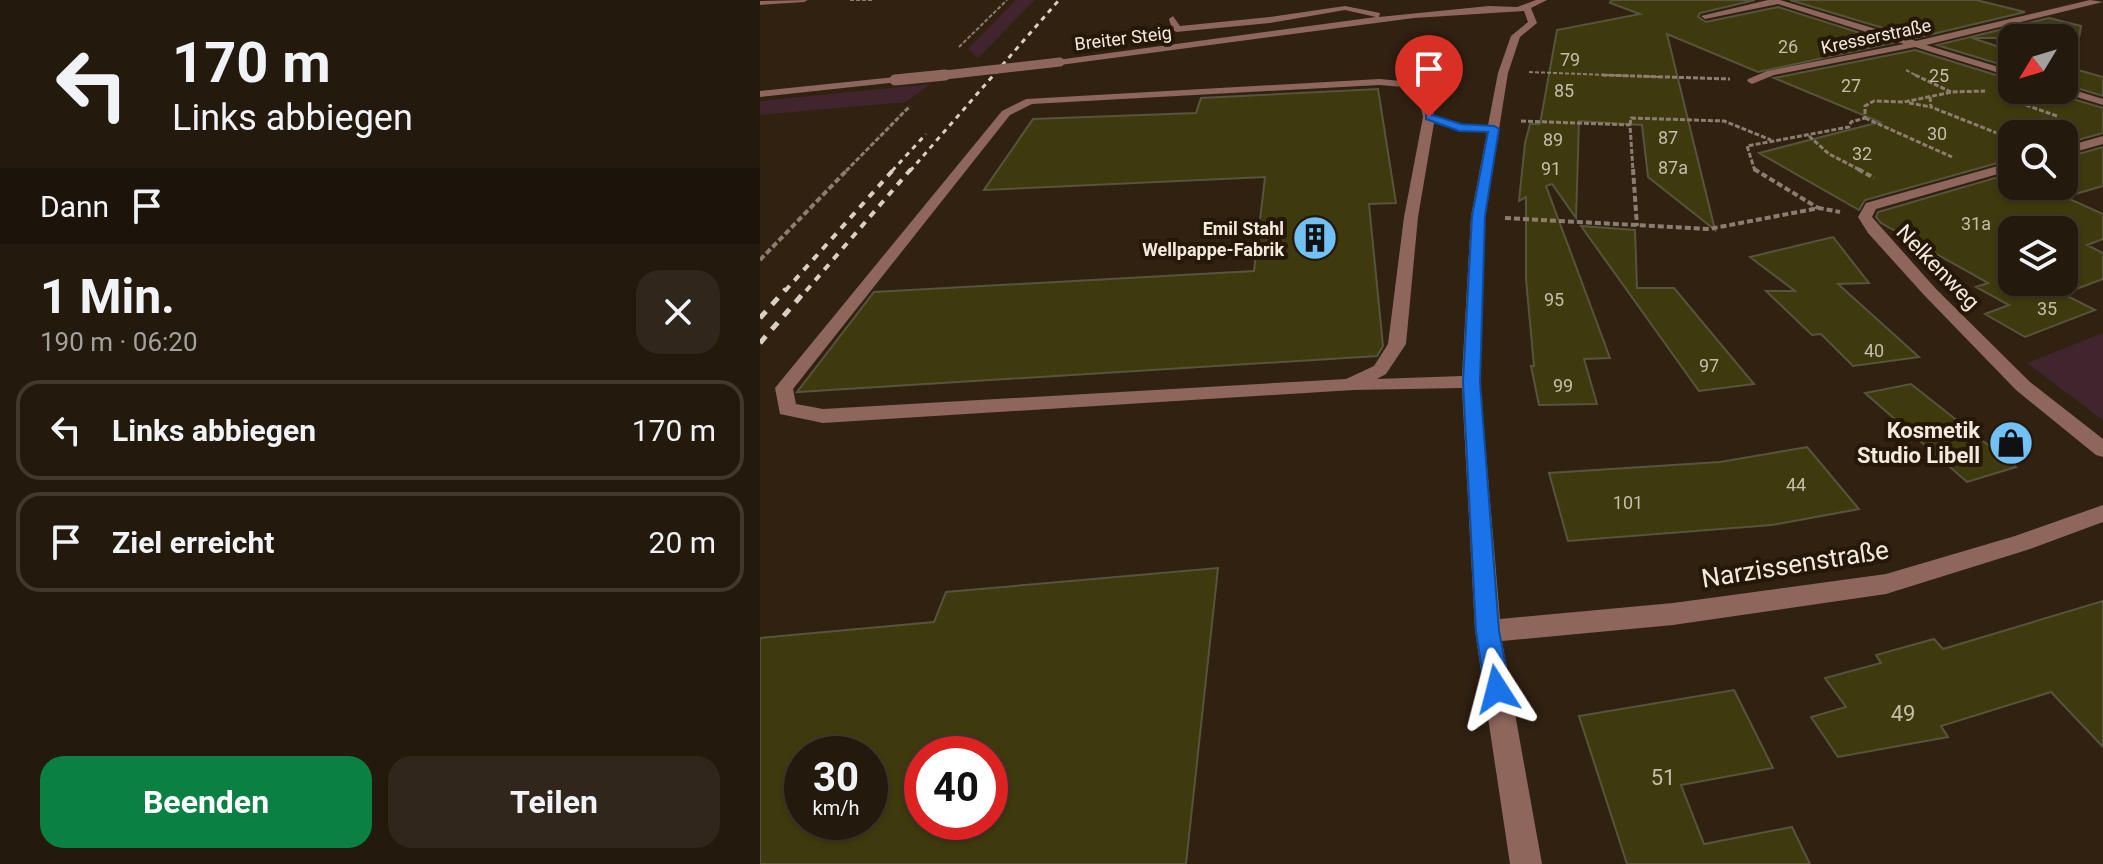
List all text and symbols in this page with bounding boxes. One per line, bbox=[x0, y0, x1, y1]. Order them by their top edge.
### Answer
street label: Kresserstraße bbox=[1819, 14, 1933, 58]
street label: Breiter Steig bbox=[1073, 22, 1173, 54]
north arrow bbox=[1998, 24, 2078, 104]
map controls bbox=[1998, 24, 2078, 296]
text: 170 m bbox=[172, 30, 331, 96]
icon: left bbox=[40, 32, 144, 136]
pin bbox=[1395, 35, 1463, 117]
house number: 26 bbox=[1778, 36, 1798, 57]
icon: arrive bbox=[1407, 47, 1451, 91]
house number: 79 bbox=[1560, 49, 1580, 70]
house number: 25 bbox=[1929, 65, 1949, 86]
house number: 27 bbox=[1841, 75, 1861, 96]
house number: 85 bbox=[1554, 80, 1574, 101]
text: Links abbiegen bbox=[172, 97, 413, 139]
button: search bbox=[1998, 120, 2078, 200]
house number: 30 bbox=[1927, 123, 1947, 144]
house number: 87 bbox=[1658, 127, 1678, 148]
house number: 89 bbox=[1543, 129, 1563, 150]
house number: 32 bbox=[1852, 143, 1872, 164]
house number: 87a bbox=[1658, 157, 1688, 178]
house number: 91 bbox=[1541, 158, 1561, 179]
icon: arrive bbox=[125, 184, 169, 228]
text: Dann bbox=[40, 189, 109, 224]
house number: 31a bbox=[1961, 213, 1991, 234]
building icon: Emil Stahl Wellpappe-Fabrik bbox=[1291, 214, 1339, 262]
button: layers bbox=[1998, 216, 2078, 296]
place label: Emil Stahl Wellpappe-Fabrik bbox=[1142, 218, 1284, 260]
street label: Nelkenweg bbox=[1891, 219, 1985, 315]
text: 1 Min. bbox=[40, 268, 175, 325]
button: close bbox=[636, 270, 720, 354]
house number: 95 bbox=[1544, 289, 1564, 310]
house number: 35 bbox=[2037, 298, 2057, 319]
text: 190 m · 06:20 bbox=[40, 327, 198, 357]
house number: 40 bbox=[1864, 340, 1884, 361]
house number: 97 bbox=[1699, 355, 1719, 376]
house number: 99 bbox=[1553, 375, 1573, 396]
icon: left bbox=[44, 408, 88, 452]
text: Links abbiegen bbox=[112, 413, 316, 448]
text: 170 m bbox=[632, 413, 716, 448]
place label: Kosmetik Studio Libell bbox=[1857, 418, 1980, 468]
shop icon: Kosmetik Studio Libell bbox=[1987, 419, 2035, 467]
house number: 44 bbox=[1786, 474, 1806, 495]
house number: 101 bbox=[1613, 492, 1643, 513]
icon: arrive bbox=[44, 520, 88, 564]
text: Ziel erreicht bbox=[112, 525, 274, 560]
text: 20 m bbox=[649, 525, 716, 560]
street label: Narzissenstraße bbox=[1699, 534, 1891, 594]
position arrow bbox=[1455, 647, 1539, 731]
house number: 49 bbox=[1891, 701, 1915, 726]
speed limit sign: 40 bbox=[904, 736, 1008, 840]
text: 30 bbox=[813, 754, 859, 801]
button: Beenden bbox=[40, 756, 372, 848]
button: Teilen bbox=[388, 756, 720, 848]
house number: 51 bbox=[1651, 765, 1675, 790]
text: km/h bbox=[813, 796, 859, 820]

